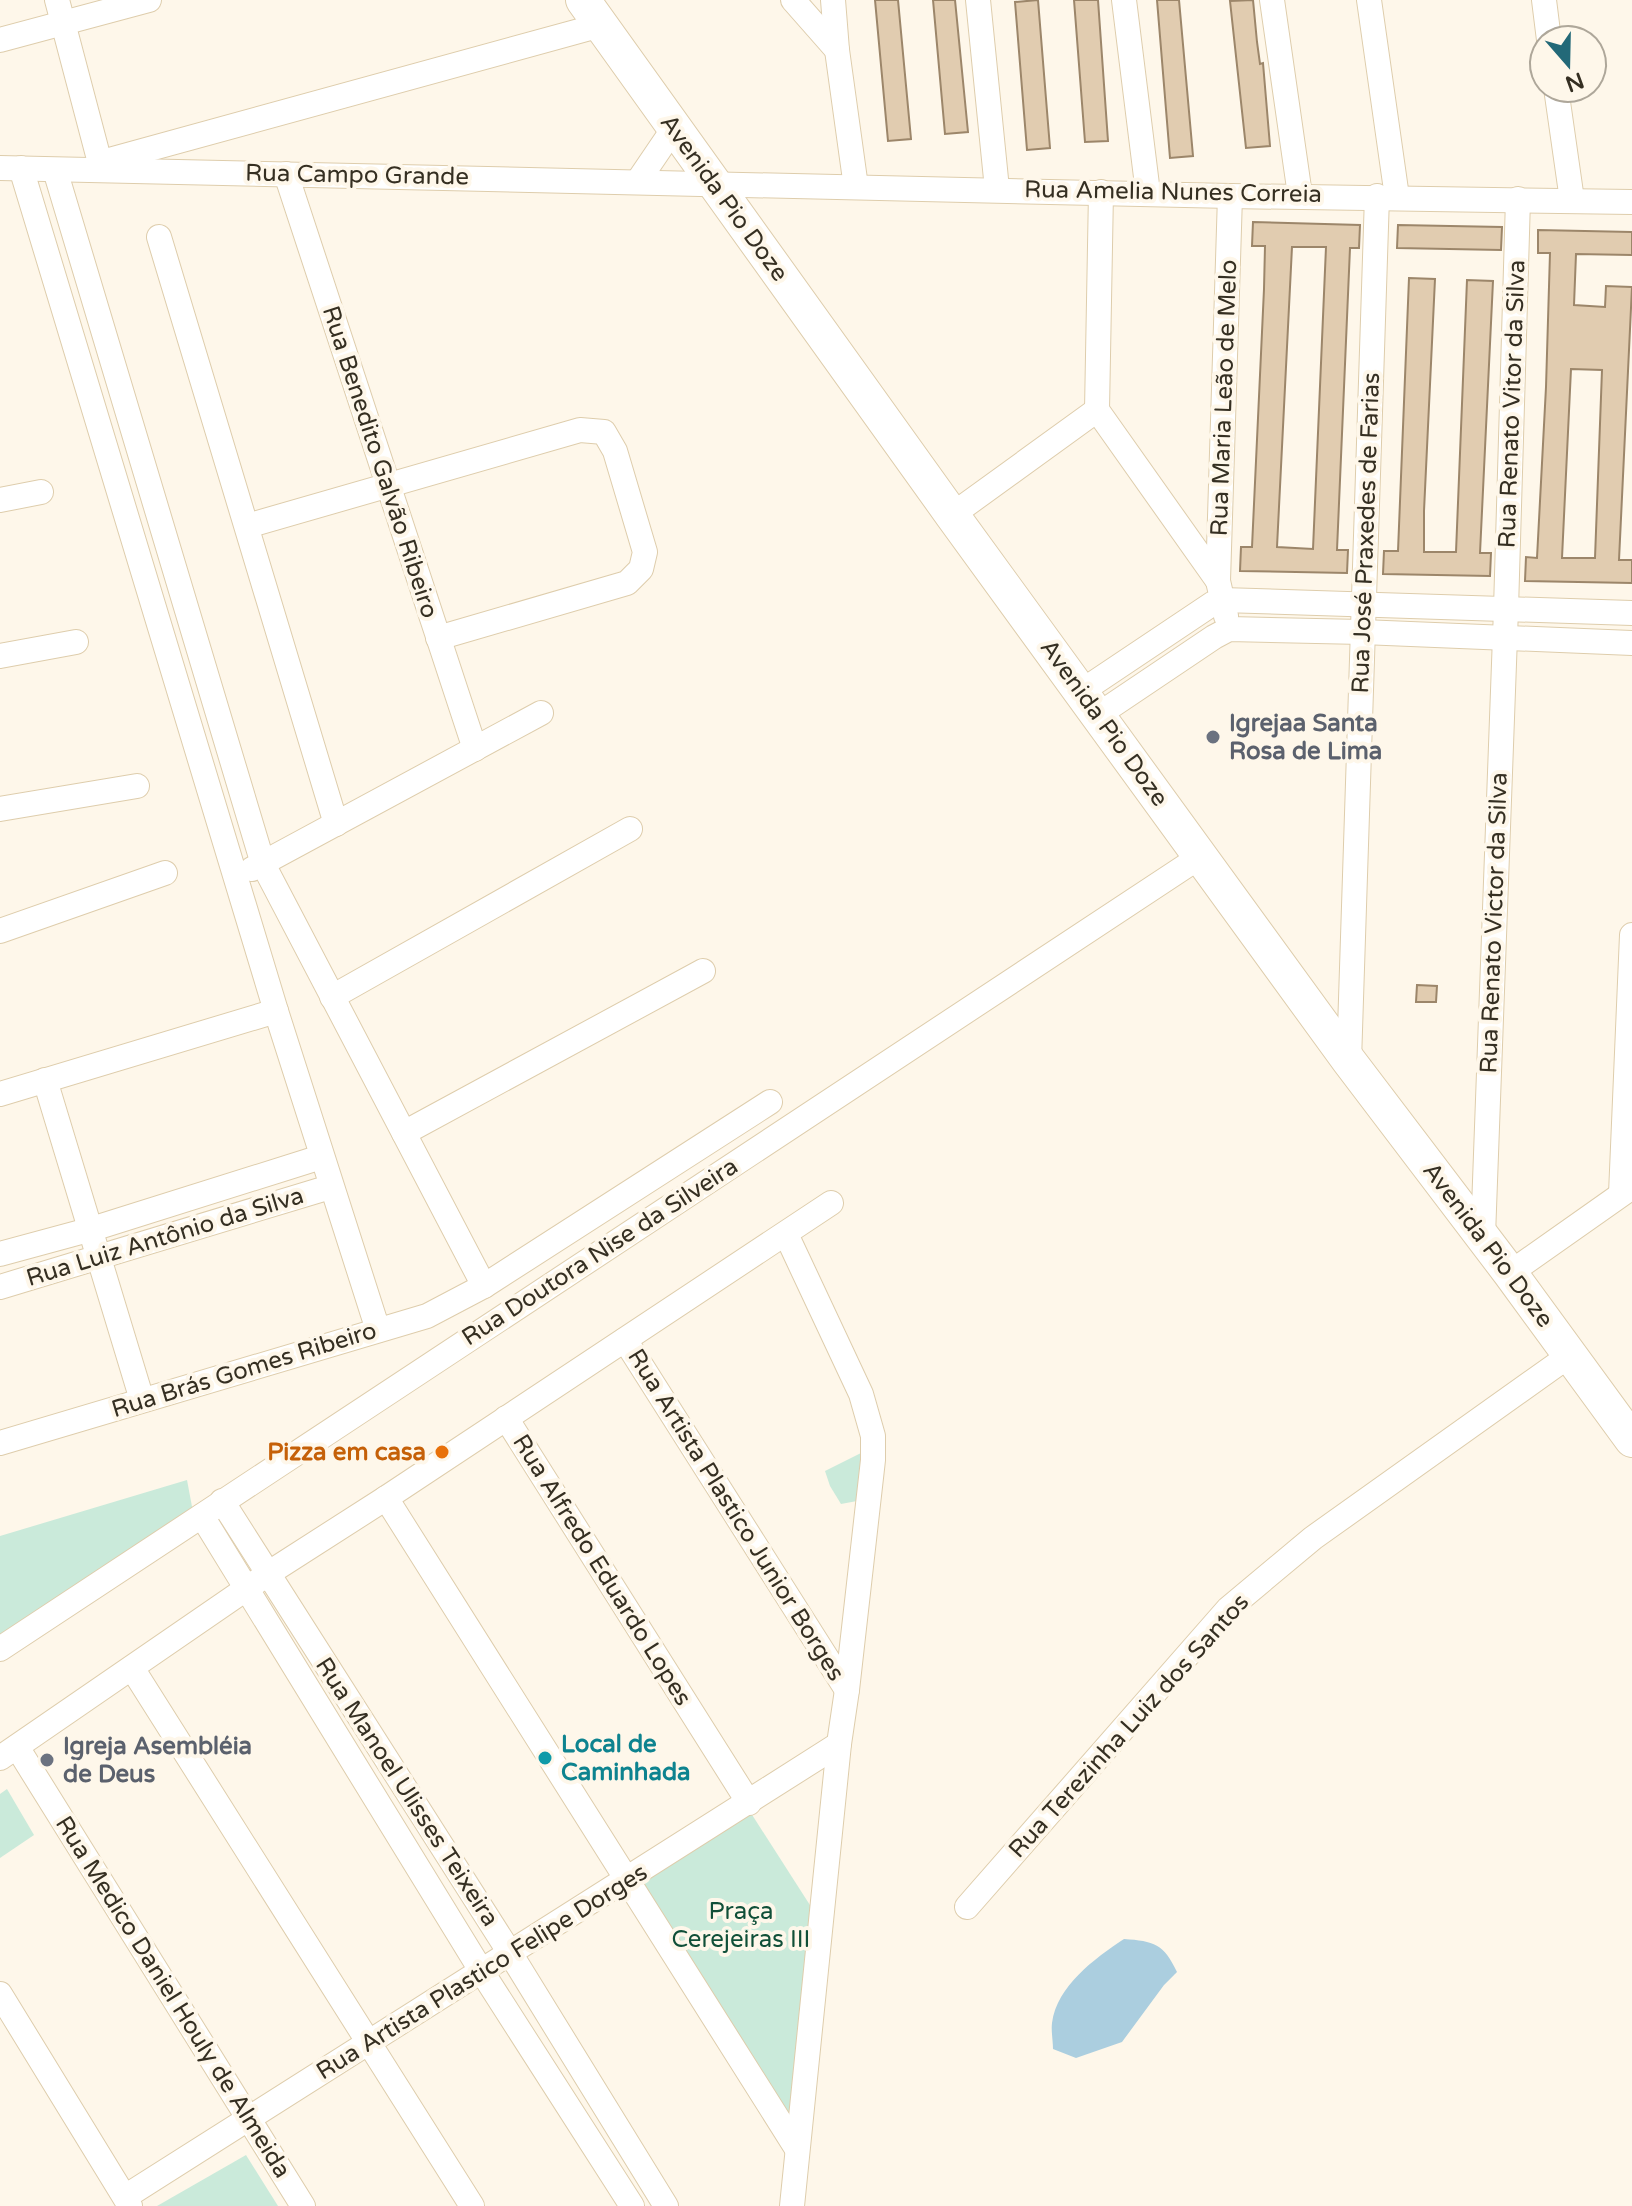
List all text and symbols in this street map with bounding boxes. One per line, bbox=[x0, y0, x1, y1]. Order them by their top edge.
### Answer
north arrow bbox=[1528, 24, 1608, 104]
text: N bbox=[1562, 67, 1587, 97]
street label: Avenida Pio Doze bbox=[654, 109, 794, 287]
street label: Rua Campo Grande bbox=[245, 159, 469, 191]
street label: Rua Amelia Nunes Correia bbox=[1024, 175, 1322, 209]
street label: Rua Maria Leão de Melo bbox=[1205, 259, 1243, 537]
street label: Rua Renato Vitor da Silva bbox=[1492, 259, 1532, 549]
street label: Rua Benedito Galvão Ribeiro bbox=[316, 302, 444, 622]
street label: Rua José Praxedes de Farias bbox=[1346, 372, 1386, 694]
street label: Avenida Pio Doze bbox=[1034, 634, 1174, 812]
place label: Igrejaa Santa Rosa de Lima bbox=[1229, 709, 1382, 766]
marker: Igrejaa Santa Rosa de Lima bbox=[1204, 728, 1222, 746]
street label: Rua Renato Victor da Silva bbox=[1474, 772, 1514, 1074]
street label: Rua Doutora Nise da Silveira bbox=[457, 1152, 743, 1352]
street label: Avenida Pio Doze bbox=[1417, 1157, 1559, 1333]
street label: Rua Luiz Antônio da Silva bbox=[23, 1181, 307, 1293]
street label: Rua Brás Gomes Ribeiro bbox=[108, 1316, 380, 1424]
street label: Rua Artista Plastico Junior Borges bbox=[621, 1344, 851, 1686]
street label: Rua Alfredo Eduardo Lopes bbox=[506, 1429, 698, 1711]
place label: Pizza em casa bbox=[267, 1438, 426, 1467]
marker: Pizza em casa bbox=[433, 1443, 451, 1461]
street label: Rua Terezinha Luiz dos Santos bbox=[1003, 1588, 1255, 1864]
street label: Rua Manoel Ulisses Teixeira bbox=[309, 1652, 505, 1932]
place label: Local de Caminhada bbox=[561, 1730, 691, 1787]
place label: Igreja Asembléia de Deus bbox=[63, 1732, 252, 1789]
marker: Local de Caminhada bbox=[536, 1749, 554, 1767]
marker: Igreja Asembléia de Deus bbox=[38, 1751, 56, 1769]
street label: Rua Medico Daniel Houly de Almeida bbox=[49, 1811, 297, 2183]
street label: Rua Artista Plastico Felipe Dorges bbox=[311, 1858, 653, 2086]
park label: Praça Cerejeiras III bbox=[672, 1897, 810, 1954]

